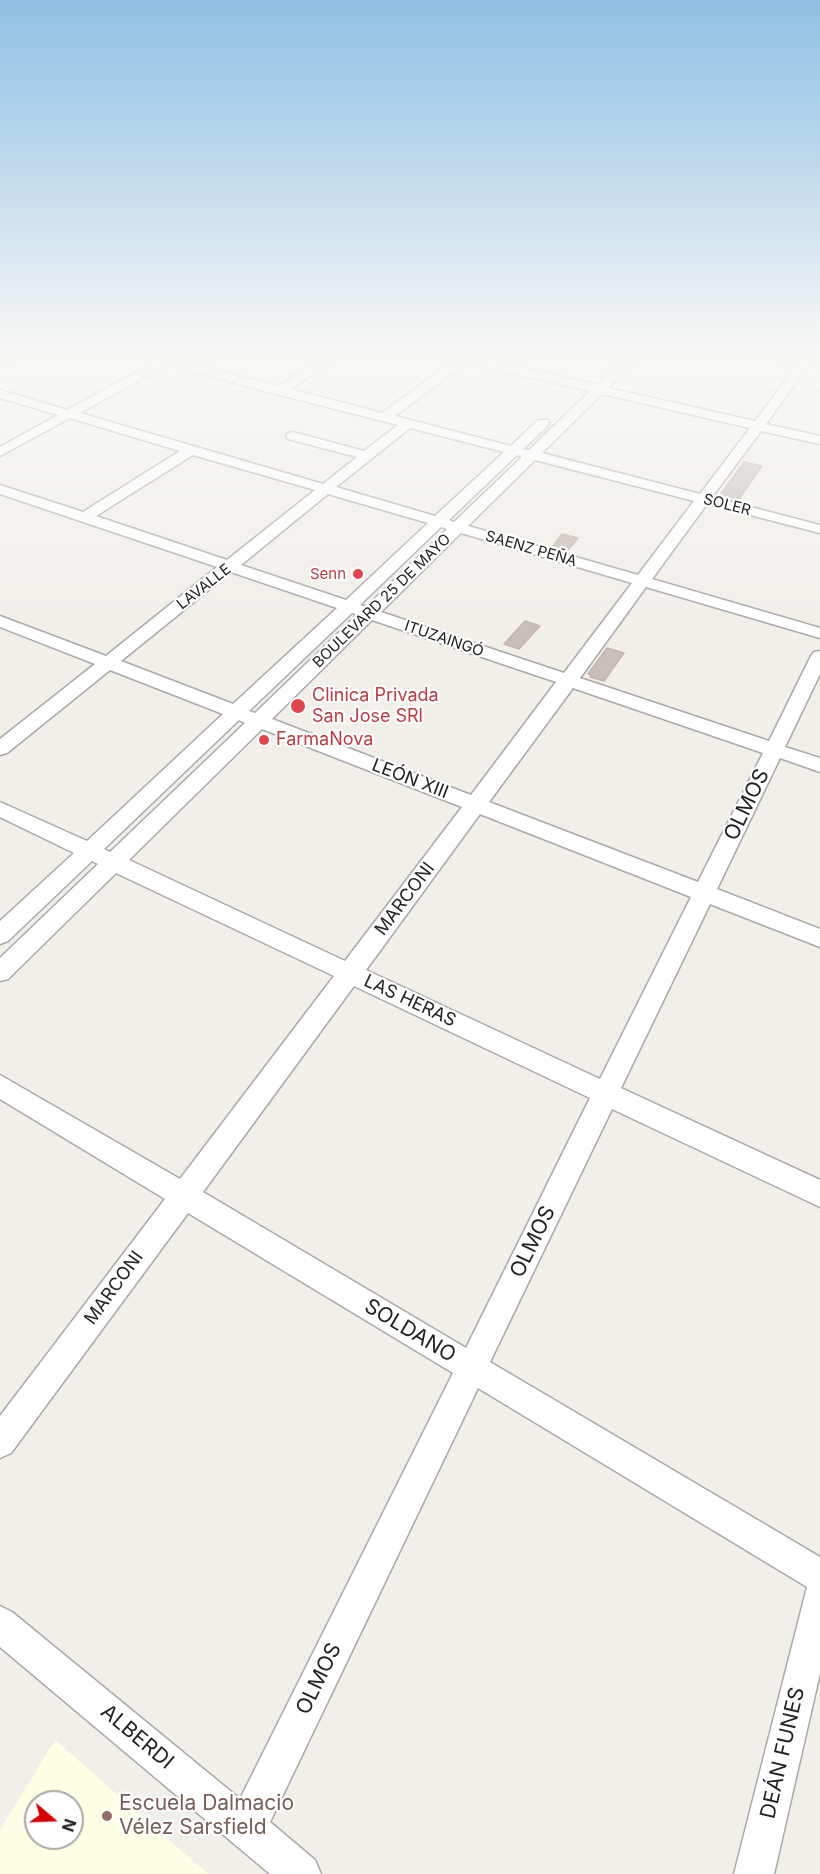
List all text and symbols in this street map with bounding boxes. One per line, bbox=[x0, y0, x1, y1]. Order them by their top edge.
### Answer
street label: SOLER bbox=[701, 490, 753, 520]
street label: SAENZ PEÑA bbox=[483, 527, 579, 571]
street label: BOULEVARD 25 DE MAYO bbox=[309, 530, 455, 672]
street label: LAVALLE bbox=[173, 560, 235, 614]
place label: Senn bbox=[310, 565, 346, 583]
marker: Senn bbox=[351, 567, 365, 581]
street label: ITUZAINGÓ bbox=[402, 617, 486, 661]
place label: Clinica Privada San Jose SRl bbox=[312, 685, 439, 728]
marker: Clinica Privada San Jose SRl bbox=[289, 697, 307, 715]
place label: FarmaNova bbox=[276, 729, 373, 751]
marker: FarmaNova bbox=[257, 733, 271, 747]
street label: LEÓN XIII bbox=[369, 755, 451, 803]
street label: OLMOS bbox=[719, 765, 775, 845]
street label: MARCONI bbox=[371, 858, 439, 940]
street label: LAS HERAS bbox=[361, 970, 459, 1032]
street label: OLMOS bbox=[505, 1202, 561, 1282]
street label: MARCONI bbox=[80, 1247, 148, 1329]
street label: SOLDANO bbox=[360, 1294, 460, 1368]
street label: OLMOS bbox=[291, 1639, 347, 1719]
street label: DEÁN FUNES bbox=[756, 1685, 810, 1821]
street label: ALBERDI bbox=[96, 1699, 178, 1775]
north arrow bbox=[24, 1790, 84, 1850]
place label: Escuela Dalmacio Vélez Sarsfield bbox=[119, 1791, 294, 1841]
marker: Escuela Dalmacio Vélez Sarsfield bbox=[100, 1809, 114, 1823]
text: N bbox=[58, 1816, 81, 1834]

